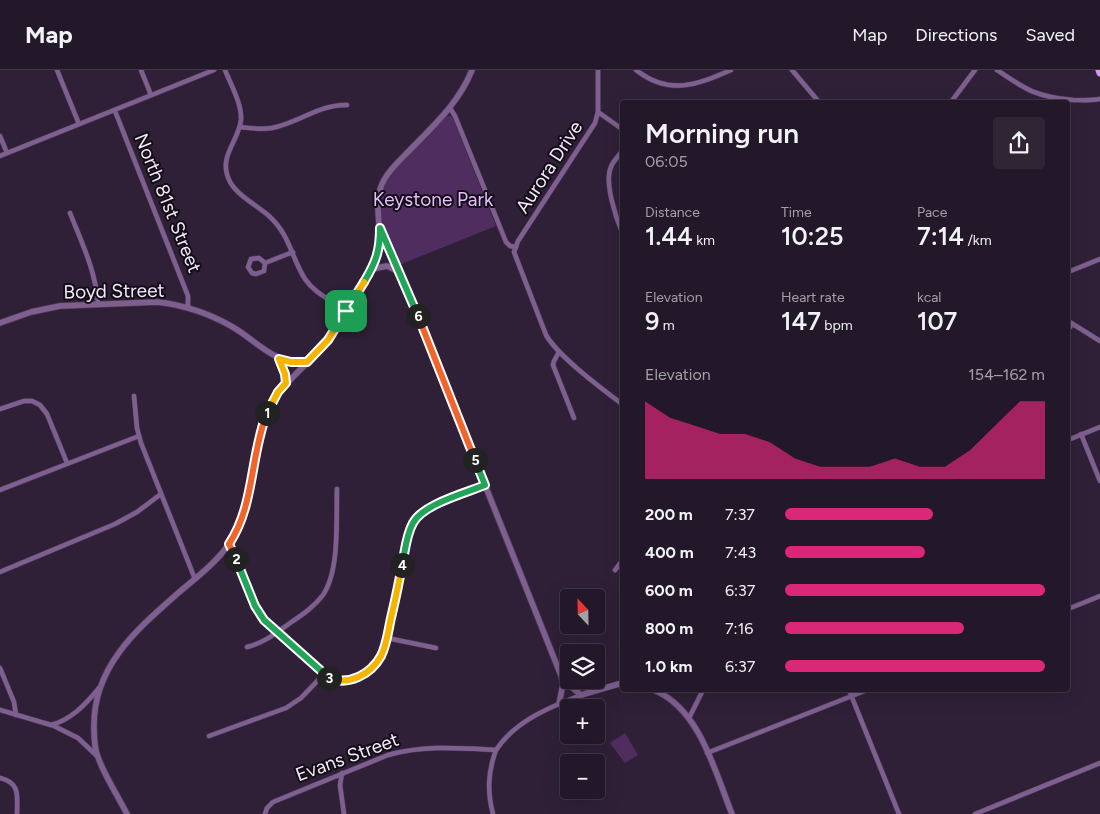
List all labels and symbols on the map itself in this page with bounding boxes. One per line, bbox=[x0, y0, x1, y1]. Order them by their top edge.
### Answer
street label: Aurora Drive bbox=[511, 116, 587, 218]
street label: North 81st Street bbox=[130, 130, 206, 276]
park label: Keystone Park bbox=[373, 188, 494, 211]
street label: Boyd Street bbox=[63, 279, 165, 303]
pin bbox=[325, 290, 367, 332]
pin: 6 bbox=[406, 304, 430, 328]
pin: 1 bbox=[254, 400, 280, 426]
pin: 5 bbox=[462, 448, 488, 472]
pin: 2 bbox=[224, 546, 248, 572]
pin: 4 bbox=[390, 552, 414, 578]
north arrow bbox=[560, 589, 605, 634]
pin: 3 bbox=[316, 666, 342, 690]
street label: Evans Street bbox=[292, 728, 402, 786]

